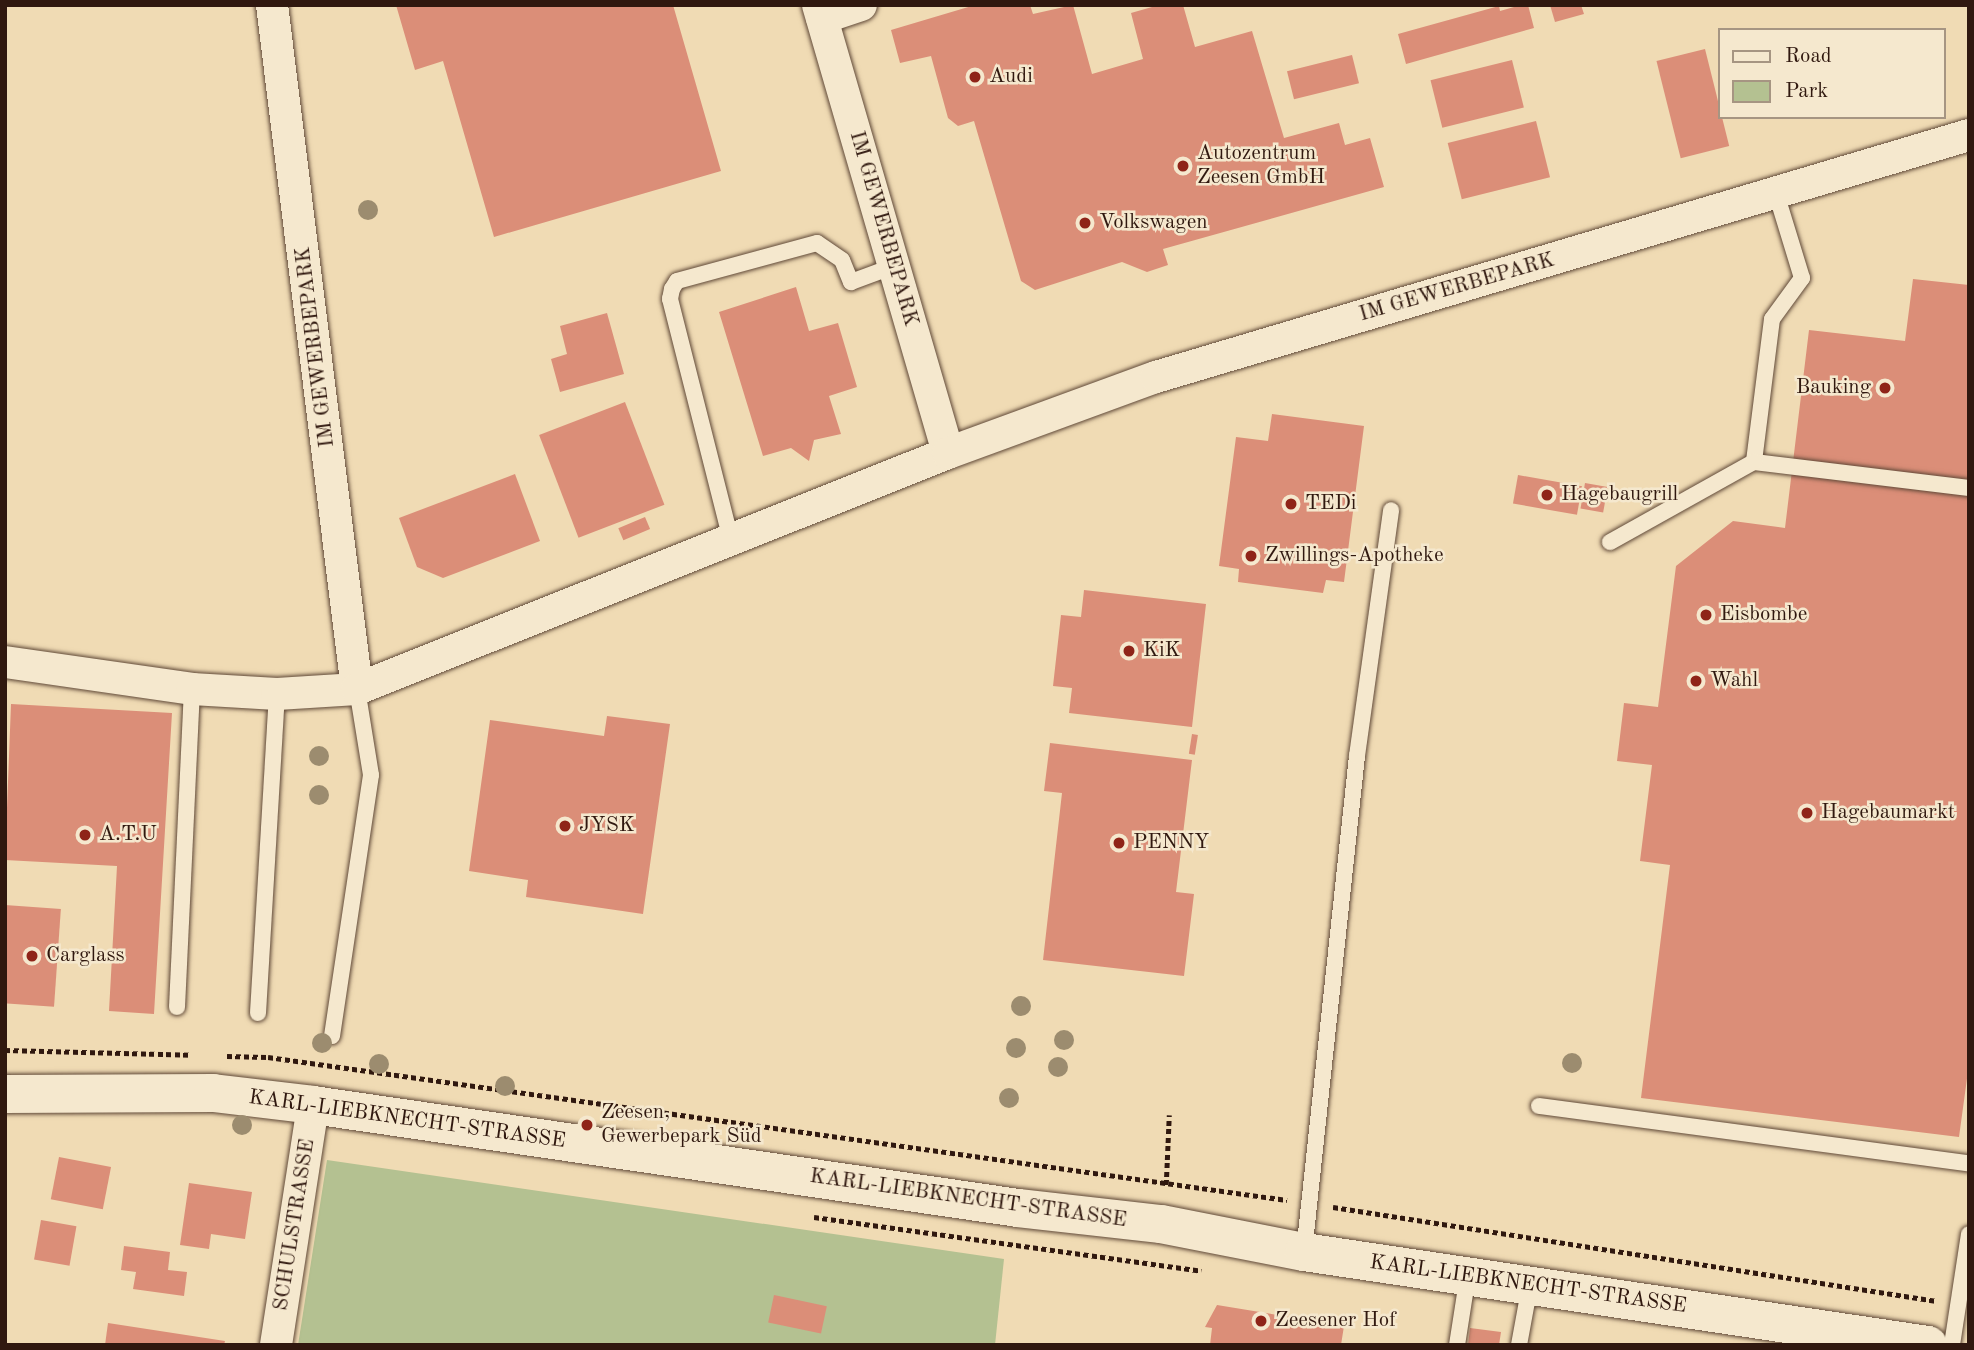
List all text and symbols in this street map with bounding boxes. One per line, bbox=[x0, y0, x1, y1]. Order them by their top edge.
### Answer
legend bbox=[1718, 28, 1946, 119]
text: Road bbox=[1785, 46, 1832, 67]
place label: Audi bbox=[989, 64, 1033, 90]
marker: Audi bbox=[967, 69, 983, 85]
text: Park bbox=[1785, 81, 1828, 102]
street label: IM GEWERBEPARK bbox=[843, 128, 923, 330]
place label: Autozentrum Zeesen GmbH bbox=[1197, 141, 1325, 191]
marker: Autozentrum Zeesen GmbH bbox=[1175, 158, 1191, 174]
place label: Volkswagen bbox=[1099, 210, 1208, 236]
marker: Volkswagen bbox=[1077, 215, 1093, 231]
street label: IM GEWERBEPARK bbox=[291, 245, 341, 449]
street label: IM GEWERBEPARK bbox=[1356, 248, 1558, 328]
place label: Bauking bbox=[1796, 375, 1871, 401]
marker: Bauking bbox=[1877, 380, 1893, 396]
place label: Hagebaugrill bbox=[1561, 482, 1678, 508]
marker: Hagebaugrill bbox=[1539, 487, 1555, 503]
place label: TEDi bbox=[1305, 491, 1357, 517]
marker: TEDi bbox=[1283, 496, 1299, 512]
place label: Zwillings-Apotheke bbox=[1265, 543, 1444, 569]
marker: Zwillings-Apotheke bbox=[1243, 548, 1259, 564]
place label: Eisbombe bbox=[1720, 602, 1808, 628]
marker: Eisbombe bbox=[1698, 607, 1714, 623]
place label: KiK bbox=[1143, 638, 1180, 664]
marker: KiK bbox=[1121, 643, 1137, 659]
place label: Wahl bbox=[1710, 668, 1758, 694]
marker: Wahl bbox=[1688, 673, 1704, 689]
place label: Hagebaumarkt bbox=[1821, 800, 1955, 826]
marker: Hagebaumarkt bbox=[1799, 805, 1815, 821]
place label: JYSK bbox=[579, 813, 635, 839]
marker: JYSK bbox=[557, 818, 573, 834]
place label: A.T.U bbox=[99, 822, 157, 848]
marker: A.T.U bbox=[77, 827, 93, 843]
place label: PENNY bbox=[1133, 830, 1209, 856]
marker: PENNY bbox=[1111, 835, 1127, 851]
place label: Carglass bbox=[46, 943, 125, 969]
marker: Carglass bbox=[24, 948, 40, 964]
street label: KARL-LIEBKNECHT-STRASSE bbox=[247, 1085, 567, 1155]
place label: Zeesen, Gewerbepark Süd bbox=[601, 1100, 762, 1150]
marker: Zeesen, Gewerbepark Süd bbox=[579, 1117, 595, 1133]
street label: SCHULSTRASSE bbox=[269, 1137, 321, 1313]
street label: KARL-LIEBKNECHT-STRASSE bbox=[808, 1164, 1128, 1234]
street label: KARL-LIEBKNECHT-STRASSE bbox=[1368, 1250, 1688, 1320]
place label: Zeesener Hof bbox=[1275, 1308, 1396, 1334]
marker: Zeesener Hof bbox=[1253, 1313, 1269, 1329]

